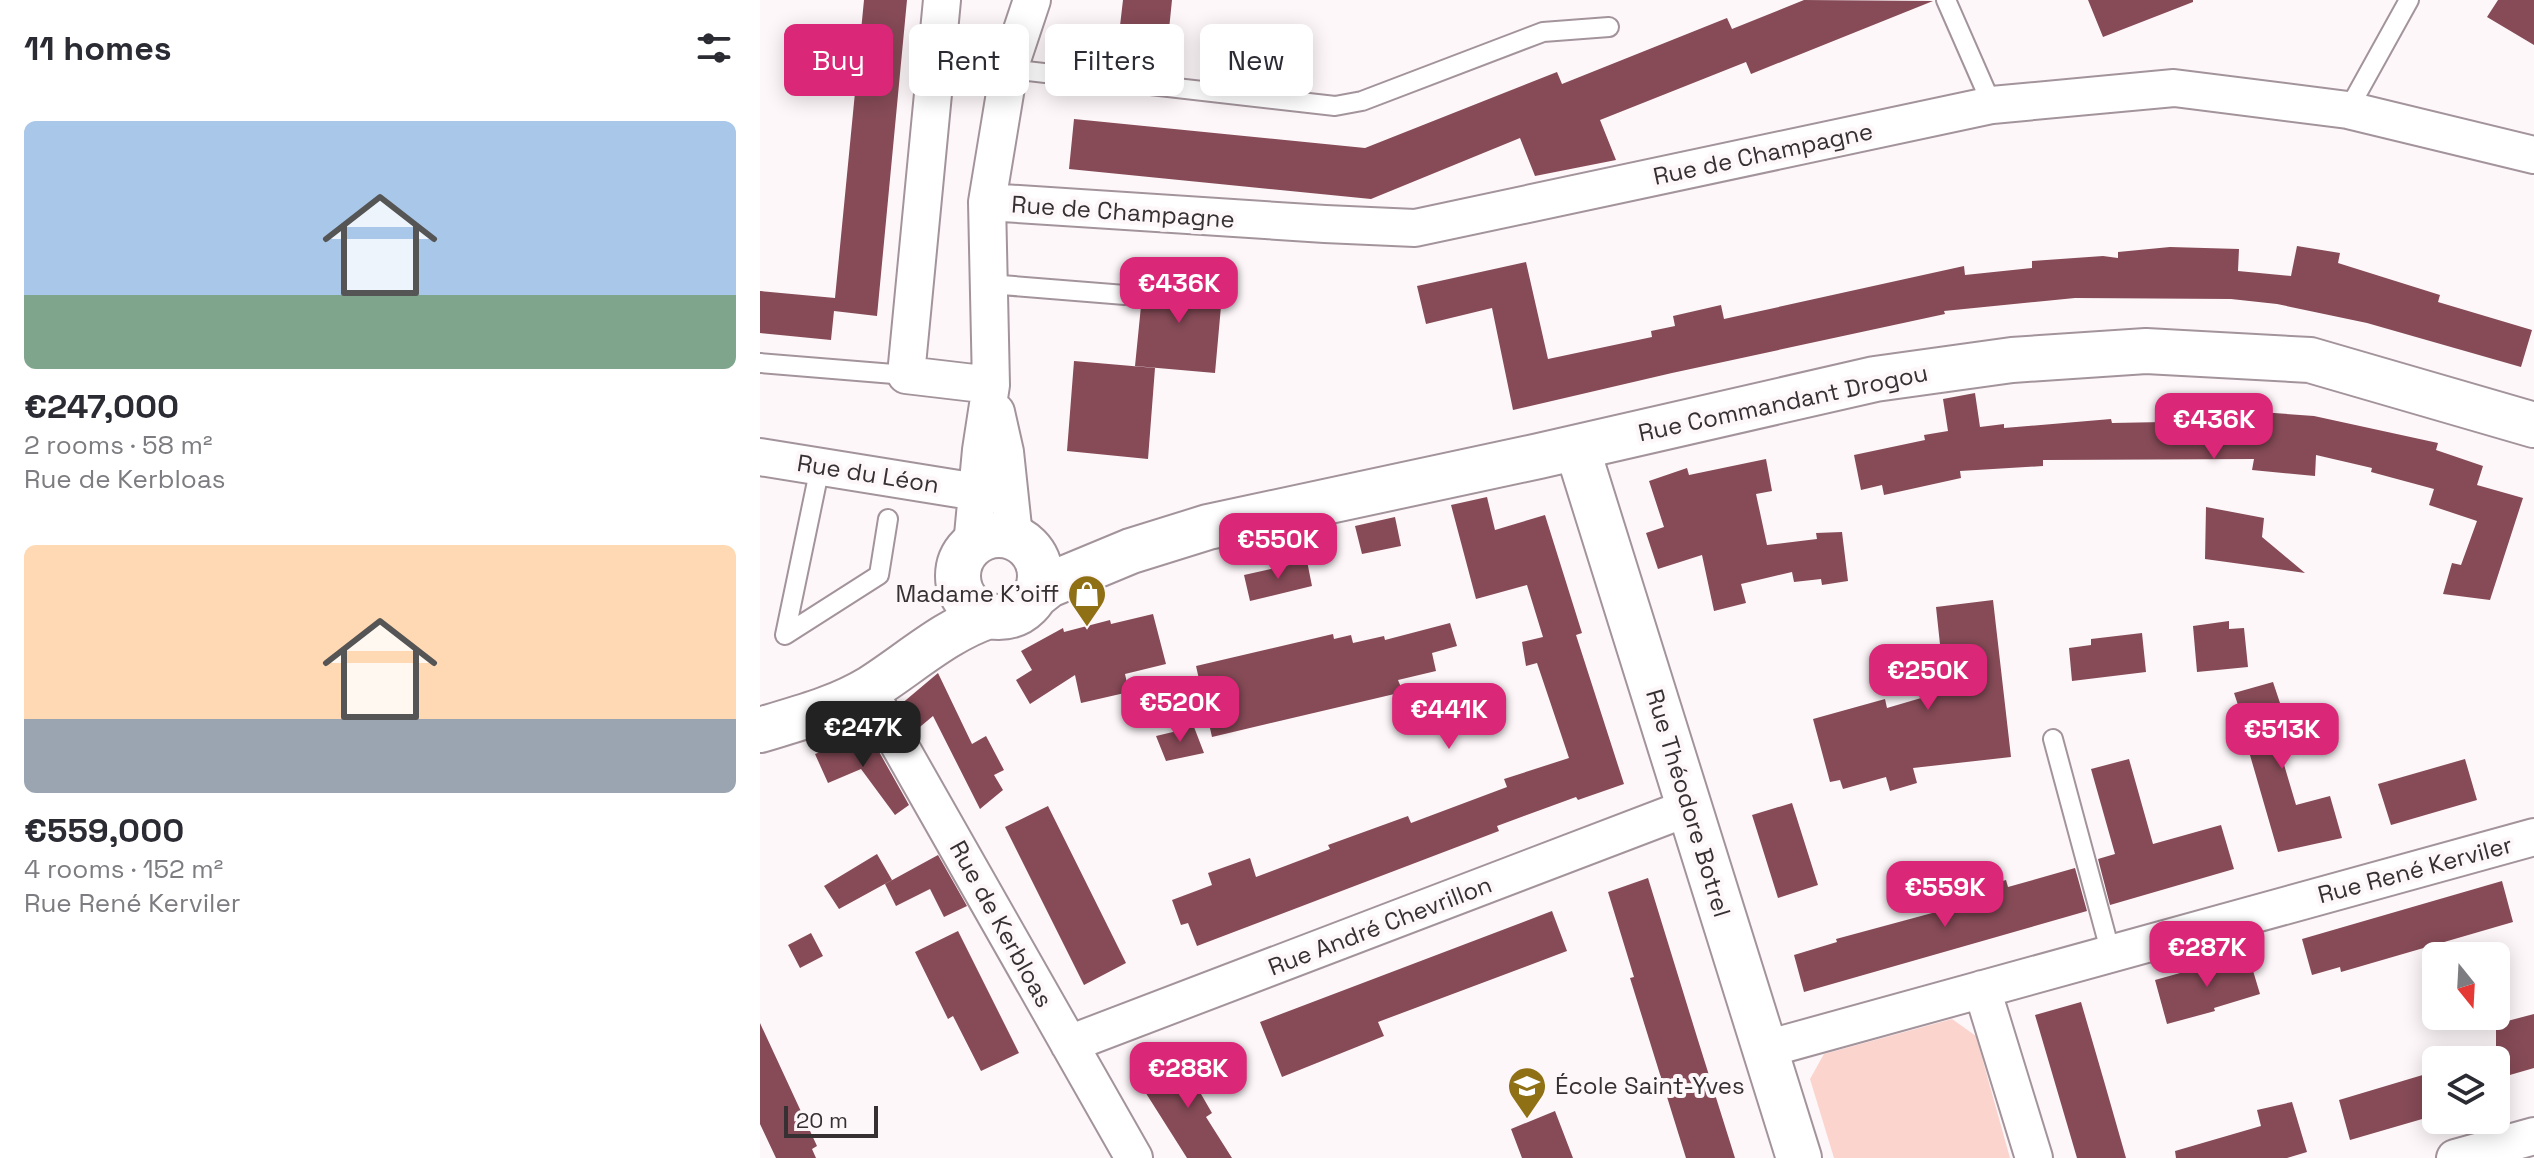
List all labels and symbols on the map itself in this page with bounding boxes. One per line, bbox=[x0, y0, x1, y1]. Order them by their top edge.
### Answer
street label: Rue de Champagne bbox=[1650, 115, 1876, 192]
street label: Rue de Champagne bbox=[1010, 188, 1236, 235]
pin: €436K bbox=[1123, 257, 1235, 325]
street label: Rue Commandant Drogou bbox=[1635, 357, 1931, 448]
pin: €436K bbox=[2158, 393, 2270, 461]
street label: Rue du Léon bbox=[795, 447, 941, 500]
pin: €550K bbox=[1222, 513, 1334, 581]
shop icon: Madame K'oiff bbox=[1066, 573, 1108, 628]
place label: Madame K'oiff bbox=[896, 578, 1059, 609]
pin: €250K bbox=[1872, 644, 1984, 712]
pin: €520K bbox=[1124, 676, 1236, 744]
pin: €441K bbox=[1393, 683, 1505, 751]
street label: Rue Théodore Botrel bbox=[1639, 685, 1738, 921]
pin: €247K bbox=[807, 701, 919, 769]
pin: €513K bbox=[2226, 703, 2338, 771]
street label: Rue René Kerviler bbox=[2314, 829, 2515, 910]
street label: Rue de Kerbloas bbox=[943, 835, 1060, 1013]
pin: €559K bbox=[1889, 861, 2001, 929]
street label: Rue André Chevrillon bbox=[1264, 869, 1496, 983]
pin: €287K bbox=[2151, 921, 2263, 989]
north arrow bbox=[2422, 942, 2510, 1030]
pin: €288K bbox=[1132, 1042, 1244, 1110]
school or university icon: École Saint-Yves bbox=[1506, 1065, 1548, 1120]
place label: École Saint-Yves bbox=[1555, 1070, 1745, 1101]
scale bar bbox=[784, 1102, 878, 1138]

